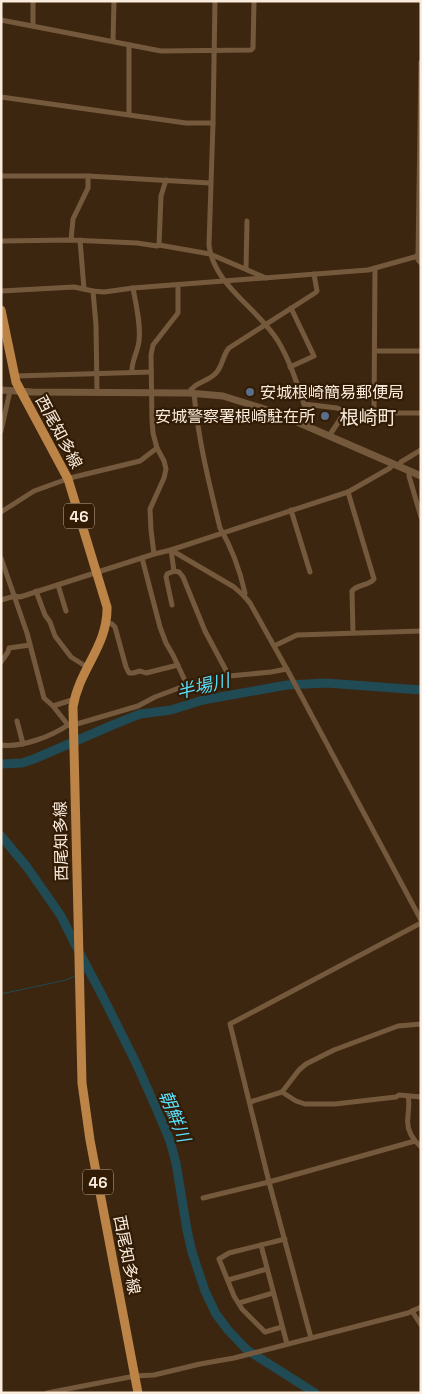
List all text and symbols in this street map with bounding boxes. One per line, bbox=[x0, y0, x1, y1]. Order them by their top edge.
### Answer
place label: 安城根崎簡易郵便局 bbox=[260, 382, 404, 403]
marker: 安城根崎簡易郵便局 bbox=[244, 386, 256, 398]
street label: 西尾知多線 bbox=[31, 392, 87, 472]
district label: 根崎町 bbox=[339, 405, 397, 430]
place label: 安城警察署根崎駐在所 bbox=[155, 406, 315, 427]
marker: 安城警察署根崎駐在所 bbox=[319, 410, 331, 422]
road number: 46 bbox=[64, 504, 94, 528]
water label: 半場川 bbox=[174, 668, 234, 704]
street label: 西尾知多線 bbox=[50, 801, 72, 881]
water label: 朝鮮川 bbox=[154, 1087, 197, 1147]
road number: 46 bbox=[83, 1170, 113, 1194]
street label: 西尾知多線 bbox=[109, 1214, 145, 1296]

